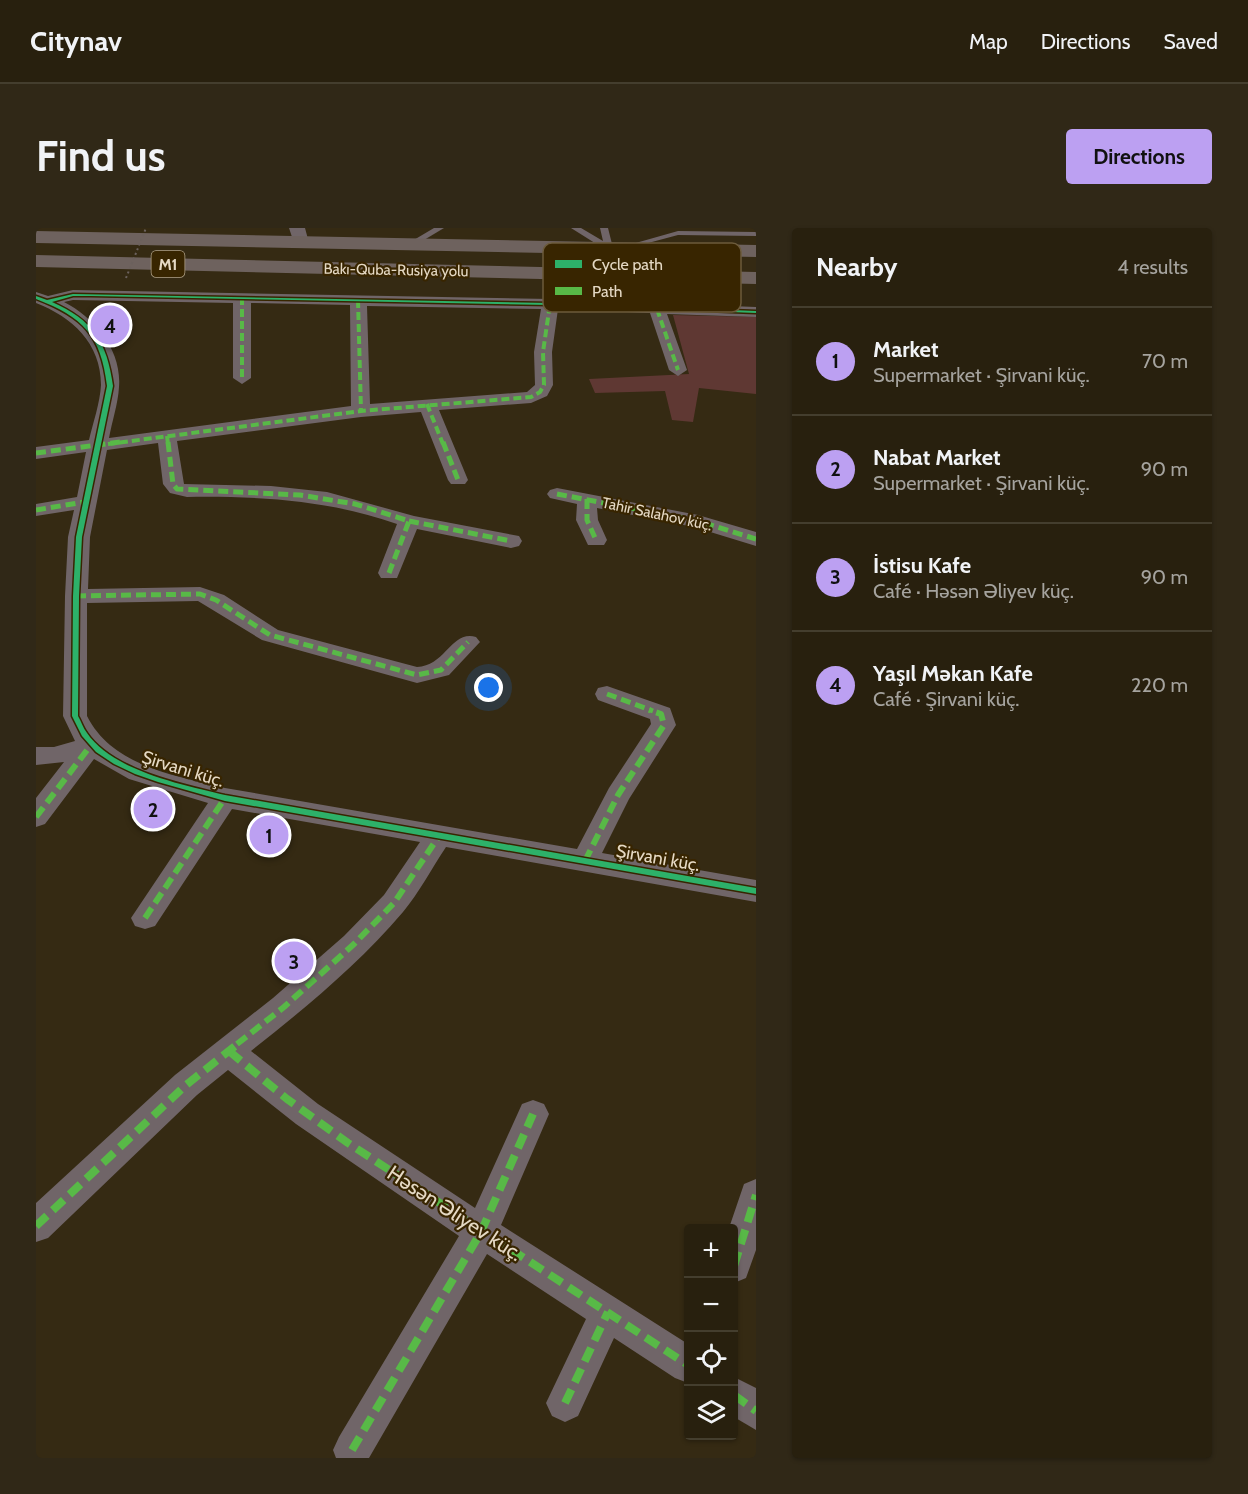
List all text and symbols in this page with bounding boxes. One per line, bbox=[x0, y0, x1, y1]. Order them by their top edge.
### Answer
text: Citynav bbox=[30, 24, 122, 58]
text: Map bbox=[969, 29, 1008, 54]
text: Directions bbox=[1041, 29, 1130, 54]
text: Saved bbox=[1163, 29, 1218, 54]
button: Directions bbox=[1066, 129, 1212, 184]
text: Find us bbox=[36, 130, 165, 182]
legend bbox=[543, 243, 741, 312]
road number: M1 bbox=[152, 251, 184, 277]
text: Nearby bbox=[816, 251, 897, 283]
text: Cycle path bbox=[592, 255, 663, 274]
text: 4 results bbox=[1117, 255, 1188, 279]
street label: Bakı-Quba-Rusiya yolu bbox=[323, 260, 469, 280]
text: Path bbox=[592, 282, 623, 301]
pin: 4 bbox=[90, 302, 130, 348]
text: Market bbox=[873, 336, 939, 363]
text: 1 bbox=[832, 349, 839, 373]
text: 70 m bbox=[1142, 349, 1188, 373]
text: Supermarket · Şirvani küç. bbox=[873, 363, 1090, 387]
text: Nabat Market bbox=[873, 444, 1001, 471]
text: 2 bbox=[830, 457, 841, 481]
text: 90 m bbox=[1141, 457, 1188, 481]
text: Supermarket · Şirvani küç. bbox=[873, 471, 1090, 495]
street label: Tahir Salahov küç. bbox=[600, 494, 714, 534]
text: İstisu Kafe bbox=[873, 552, 971, 579]
text: 3 bbox=[830, 565, 841, 589]
text: 90 m bbox=[1141, 565, 1188, 589]
text: Café · Həsən Əliyev küç. bbox=[873, 579, 1074, 603]
text: Yaşıl Məkan Kafe bbox=[873, 660, 1033, 687]
your location bbox=[474, 673, 503, 702]
text: 4 bbox=[829, 673, 842, 697]
text: 220 m bbox=[1131, 673, 1188, 697]
text: Café · Şirvani küç. bbox=[873, 687, 1019, 711]
street label: Şirvani küç. bbox=[139, 746, 227, 792]
pin: 2 bbox=[134, 786, 172, 832]
pin: 1 bbox=[250, 812, 288, 858]
street label: Şirvani küç. bbox=[614, 840, 702, 876]
pin: 3 bbox=[274, 938, 314, 984]
street label: Həsən Əliyev küç. bbox=[383, 1160, 527, 1266]
map controls bbox=[684, 1224, 738, 1440]
button: + bbox=[684, 1224, 738, 1278]
button: − bbox=[684, 1278, 738, 1332]
button: locate bbox=[684, 1332, 738, 1386]
button: layers bbox=[684, 1386, 738, 1440]

